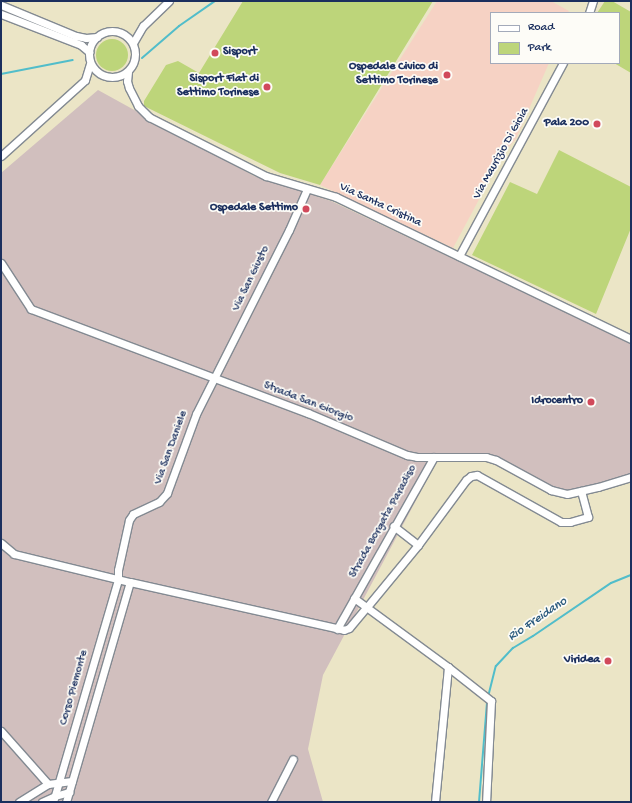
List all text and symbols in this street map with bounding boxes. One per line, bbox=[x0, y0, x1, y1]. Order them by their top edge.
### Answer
legend bbox=[490, 12, 620, 64]
text: Road bbox=[528, 21, 554, 35]
text: Park bbox=[528, 41, 551, 55]
place label: Sisport bbox=[223, 46, 257, 60]
marker: Sisport bbox=[210, 48, 220, 58]
place label: Ospedale Civico di Settimo Torinese bbox=[349, 61, 438, 89]
marker: Ospedale Civico di Settimo Torinese bbox=[441, 69, 453, 81]
place label: Sisport Fiat di Settimo Torinese bbox=[177, 73, 259, 101]
marker: Sisport Fiat di Settimo Torinese bbox=[262, 82, 272, 92]
street label: Via Maurizio Di Gioia bbox=[471, 106, 533, 202]
place label: Pala 200 bbox=[544, 117, 589, 131]
marker: Pala 200 bbox=[592, 119, 602, 129]
street label: Via Santa Cristina bbox=[337, 181, 423, 231]
place label: Ospedale Settimo bbox=[210, 202, 298, 216]
marker: Ospedale Settimo bbox=[301, 204, 311, 214]
street label: Via San Giusto bbox=[230, 244, 274, 314]
street label: Strada San Giorgio bbox=[261, 379, 355, 427]
place label: Idrocentro bbox=[531, 395, 583, 409]
marker: Idrocentro bbox=[586, 397, 596, 407]
street label: Via San Daniele bbox=[152, 409, 192, 487]
street label: Strada Borgata Paradiso bbox=[347, 463, 421, 581]
water label: Rio Freidano bbox=[505, 595, 571, 645]
street label: Corso Piemonte bbox=[57, 649, 93, 727]
place label: Viridea bbox=[564, 654, 600, 668]
marker: Viridea bbox=[603, 656, 613, 666]

